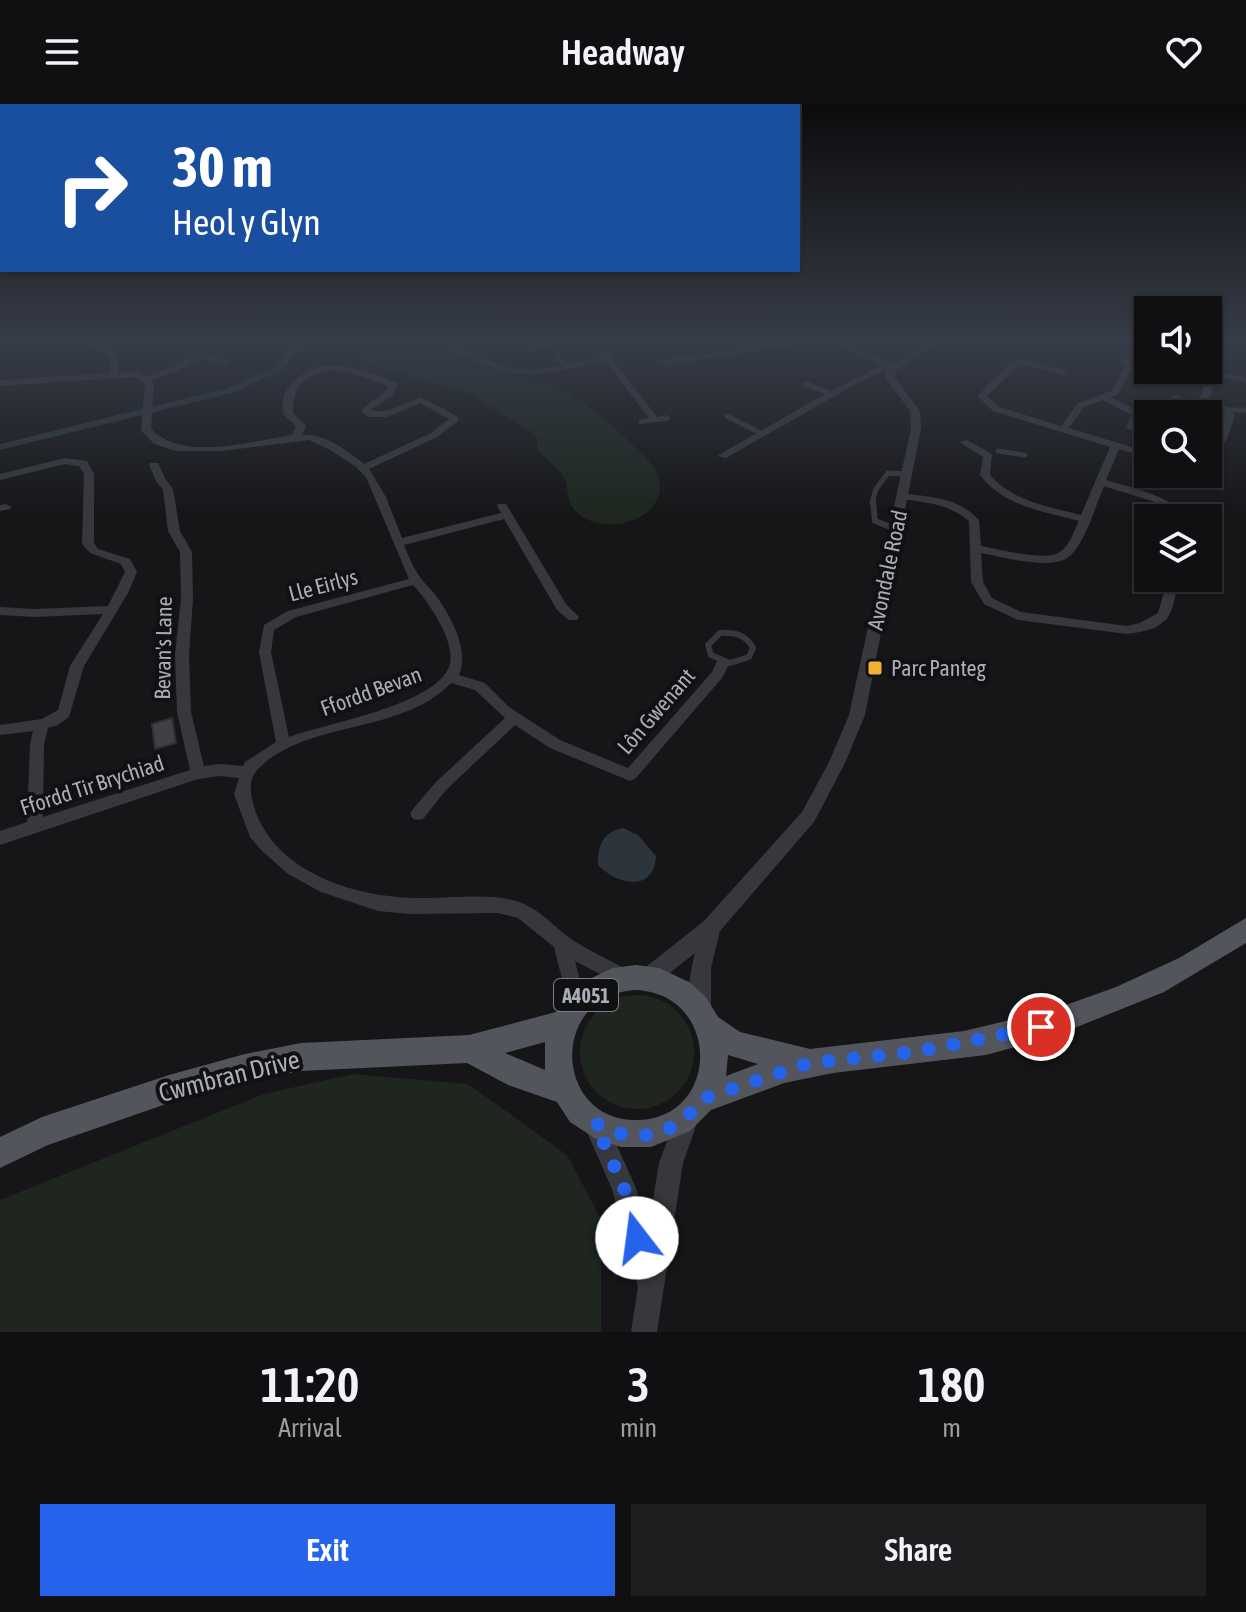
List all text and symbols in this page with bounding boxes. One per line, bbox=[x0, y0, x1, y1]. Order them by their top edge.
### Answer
icon: menu bbox=[40, 30, 84, 74]
icon: heart bbox=[1162, 30, 1206, 74]
text: Headway bbox=[561, 31, 685, 73]
text: 30 m bbox=[172, 135, 273, 199]
icon: right bbox=[40, 136, 144, 240]
text: Heol y Glyn bbox=[172, 201, 321, 243]
map controls bbox=[1134, 296, 1222, 592]
button: sound bbox=[1134, 296, 1222, 384]
button: search bbox=[1134, 400, 1222, 488]
button: layers bbox=[1134, 504, 1222, 592]
street label: Avondale Road bbox=[862, 508, 912, 632]
street label: Lle Eirlys bbox=[286, 563, 361, 607]
street label: Bevan's Lane bbox=[149, 596, 177, 700]
place label: Parc Panteg bbox=[891, 655, 987, 681]
marker: Parc Panteg bbox=[866, 659, 884, 677]
street label: Ffordd Bevan bbox=[317, 661, 425, 721]
street label: Lôn Gwenant bbox=[612, 663, 700, 759]
street label: Ffordd Tir Brychiad bbox=[17, 750, 167, 820]
road number: A4051 bbox=[554, 979, 618, 1011]
pin bbox=[1007, 993, 1075, 1061]
icon: arrive bbox=[1019, 1005, 1063, 1049]
street label: Cwmbran Drive bbox=[155, 1044, 303, 1108]
position arrow bbox=[595, 1196, 679, 1280]
text: 11:20 bbox=[261, 1357, 359, 1412]
text: 3 bbox=[627, 1357, 650, 1412]
text: 180 bbox=[918, 1357, 985, 1412]
text: Arrival bbox=[278, 1413, 342, 1443]
text: min bbox=[620, 1413, 657, 1443]
text: m bbox=[942, 1413, 961, 1443]
button: Exit bbox=[40, 1504, 615, 1596]
button: Share bbox=[631, 1504, 1206, 1596]

